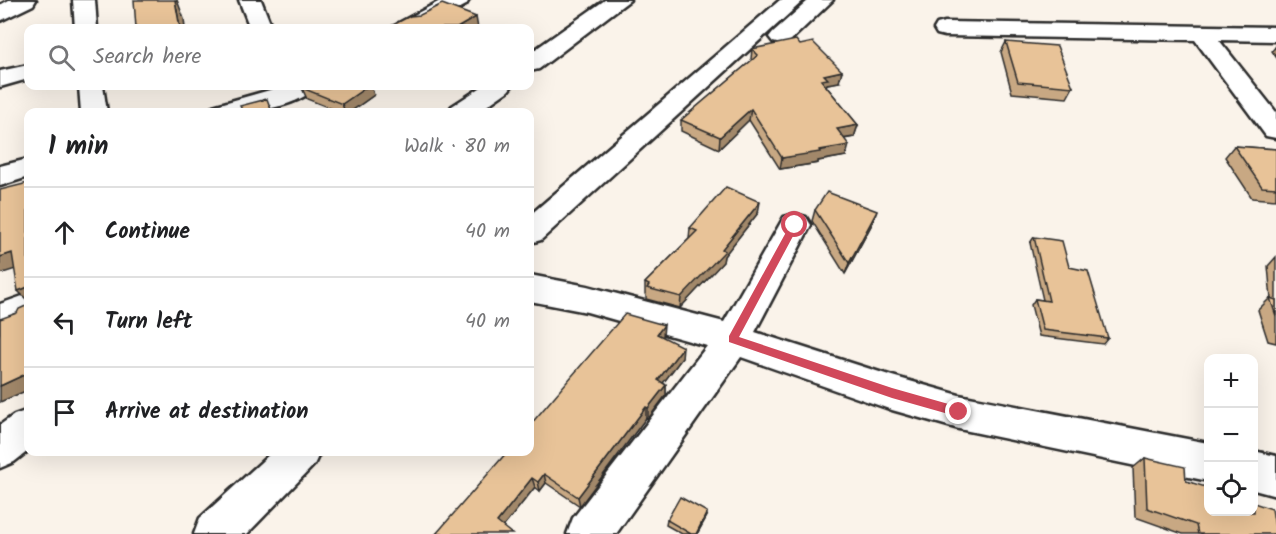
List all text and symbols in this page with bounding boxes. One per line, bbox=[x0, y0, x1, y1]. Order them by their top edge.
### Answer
search box bbox=[24, 24, 534, 90]
text: Search here bbox=[93, 40, 201, 75]
icon: search bbox=[45, 41, 78, 74]
text: 1 min bbox=[48, 126, 108, 168]
text: Walk · 80 m bbox=[404, 131, 510, 163]
route start bbox=[781, 211, 807, 237]
text: Continue bbox=[105, 215, 190, 250]
icon: ahead bbox=[48, 216, 81, 249]
text: 40 m bbox=[465, 216, 510, 248]
text: Turn left bbox=[105, 305, 192, 340]
icon: left bbox=[48, 306, 81, 339]
text: 40 m bbox=[465, 306, 510, 338]
map controls bbox=[1204, 354, 1258, 516]
button: + bbox=[1204, 354, 1258, 408]
text: Arrive at destination bbox=[105, 395, 308, 430]
icon: arrive bbox=[48, 396, 81, 429]
route end bbox=[945, 398, 971, 424]
button: − bbox=[1204, 408, 1258, 462]
button: locate bbox=[1204, 462, 1258, 516]

